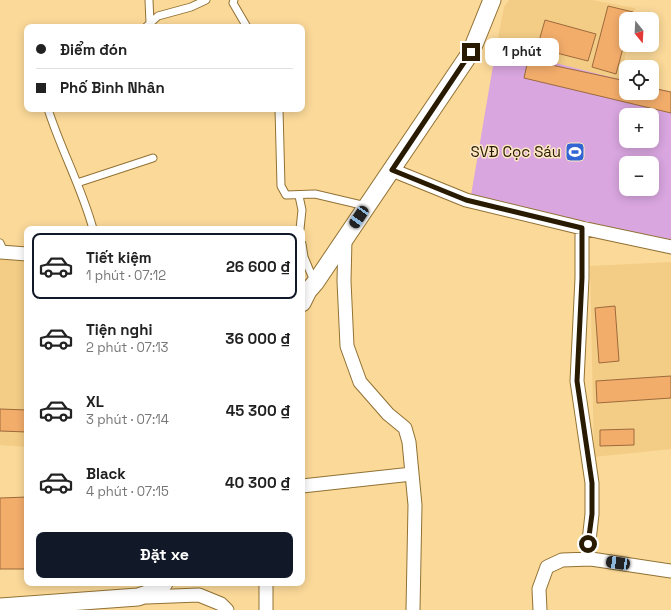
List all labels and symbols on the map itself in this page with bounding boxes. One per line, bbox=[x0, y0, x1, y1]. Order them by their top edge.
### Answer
north arrow bbox=[619, 12, 659, 52]
callout: 1 phút bbox=[485, 38, 559, 66]
route end bbox=[462, 43, 480, 61]
sports icon: SVĐ Cọc Sáu bbox=[564, 141, 586, 163]
place label: SVĐ Cọc Sáu bbox=[470, 142, 561, 161]
car bbox=[347, 204, 371, 230]
route start bbox=[579, 535, 597, 553]
car bbox=[605, 555, 631, 571]

